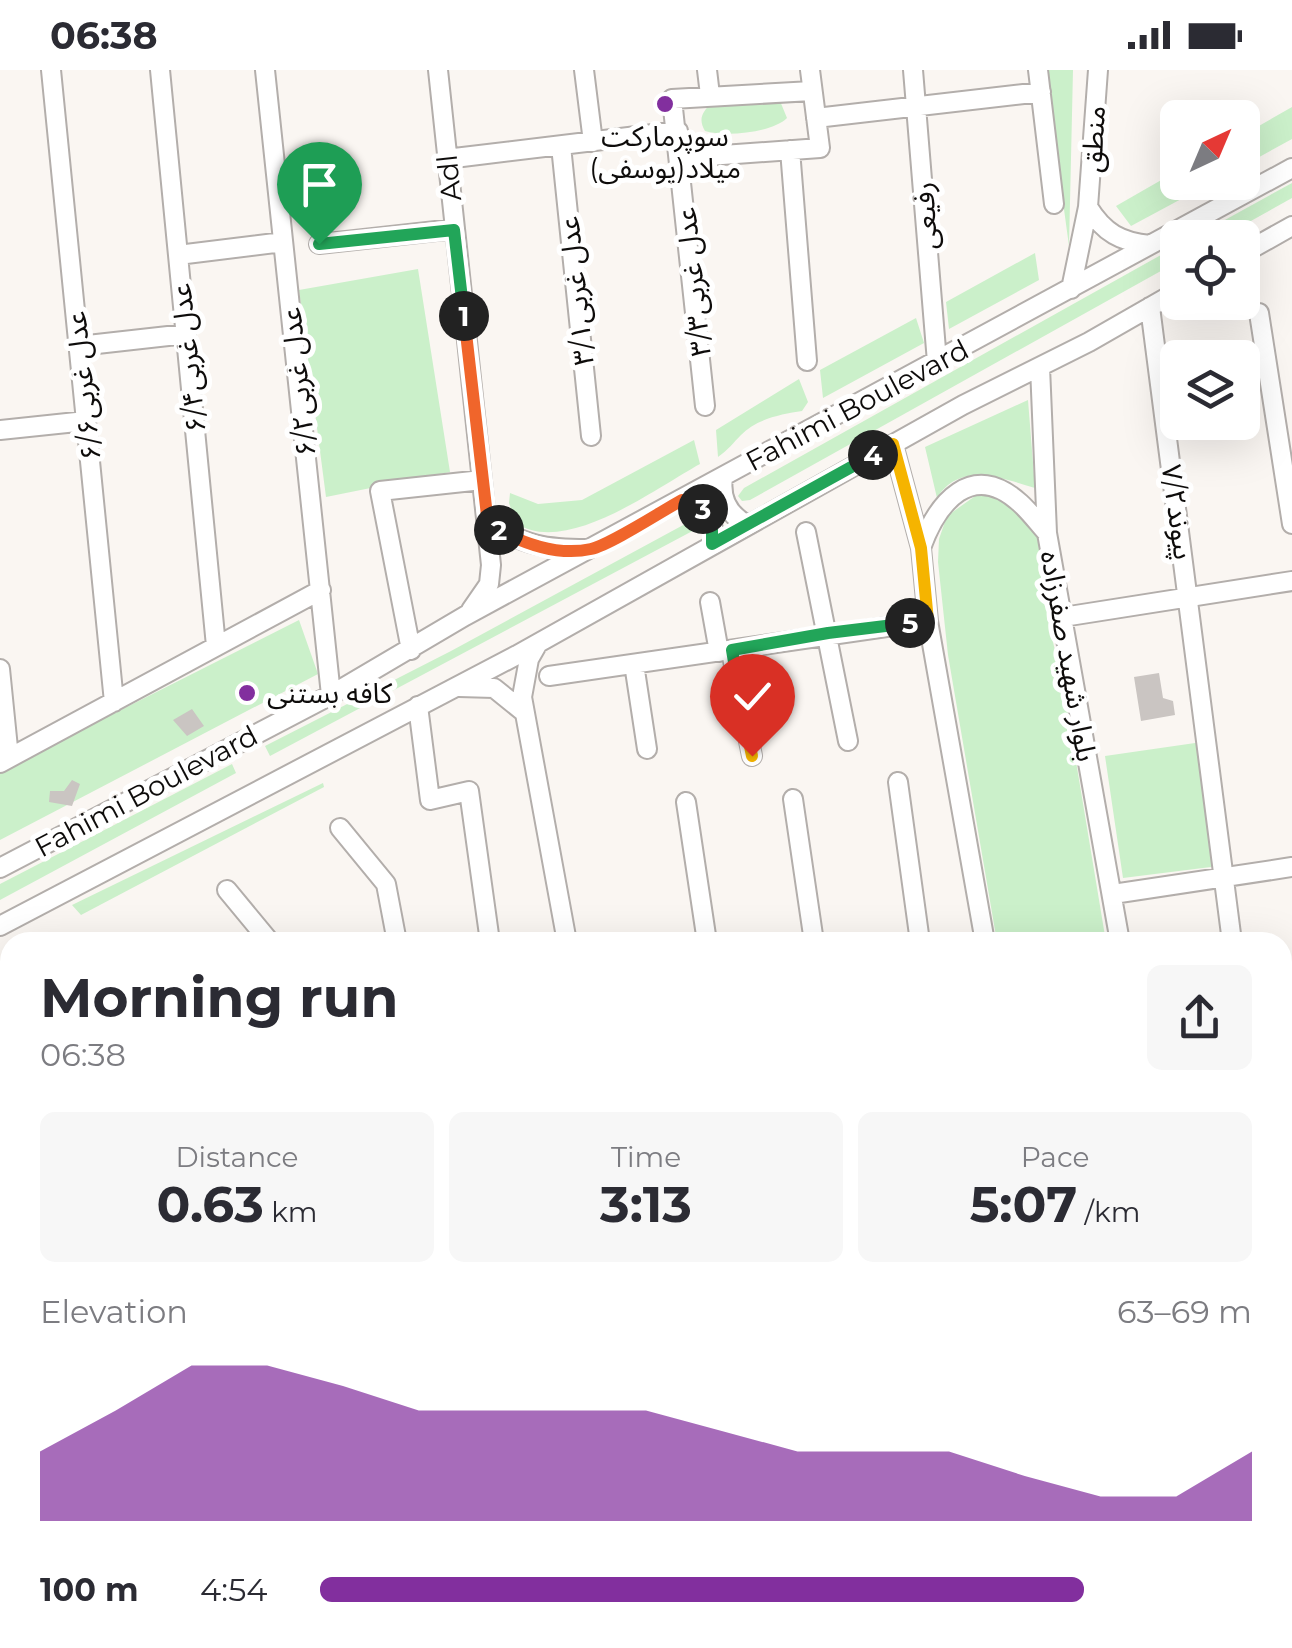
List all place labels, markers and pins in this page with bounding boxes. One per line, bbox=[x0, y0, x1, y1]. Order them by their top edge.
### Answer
marker: سوپرمارکت میلاد(یوسفی) bbox=[654, 93, 676, 115]
place label: سوپرمارکت میلاد(یوسفی) bbox=[589, 119, 741, 185]
pin bbox=[277, 142, 362, 245]
pin: 1 bbox=[439, 291, 489, 341]
pin: 4 bbox=[848, 430, 898, 480]
pin: 3 bbox=[678, 484, 728, 534]
pin: 2 bbox=[474, 505, 524, 555]
pin: 5 bbox=[885, 598, 935, 648]
pin bbox=[710, 654, 795, 757]
place label: کافه بستنی bbox=[267, 676, 393, 710]
marker: کافه بستنی bbox=[236, 682, 258, 704]

